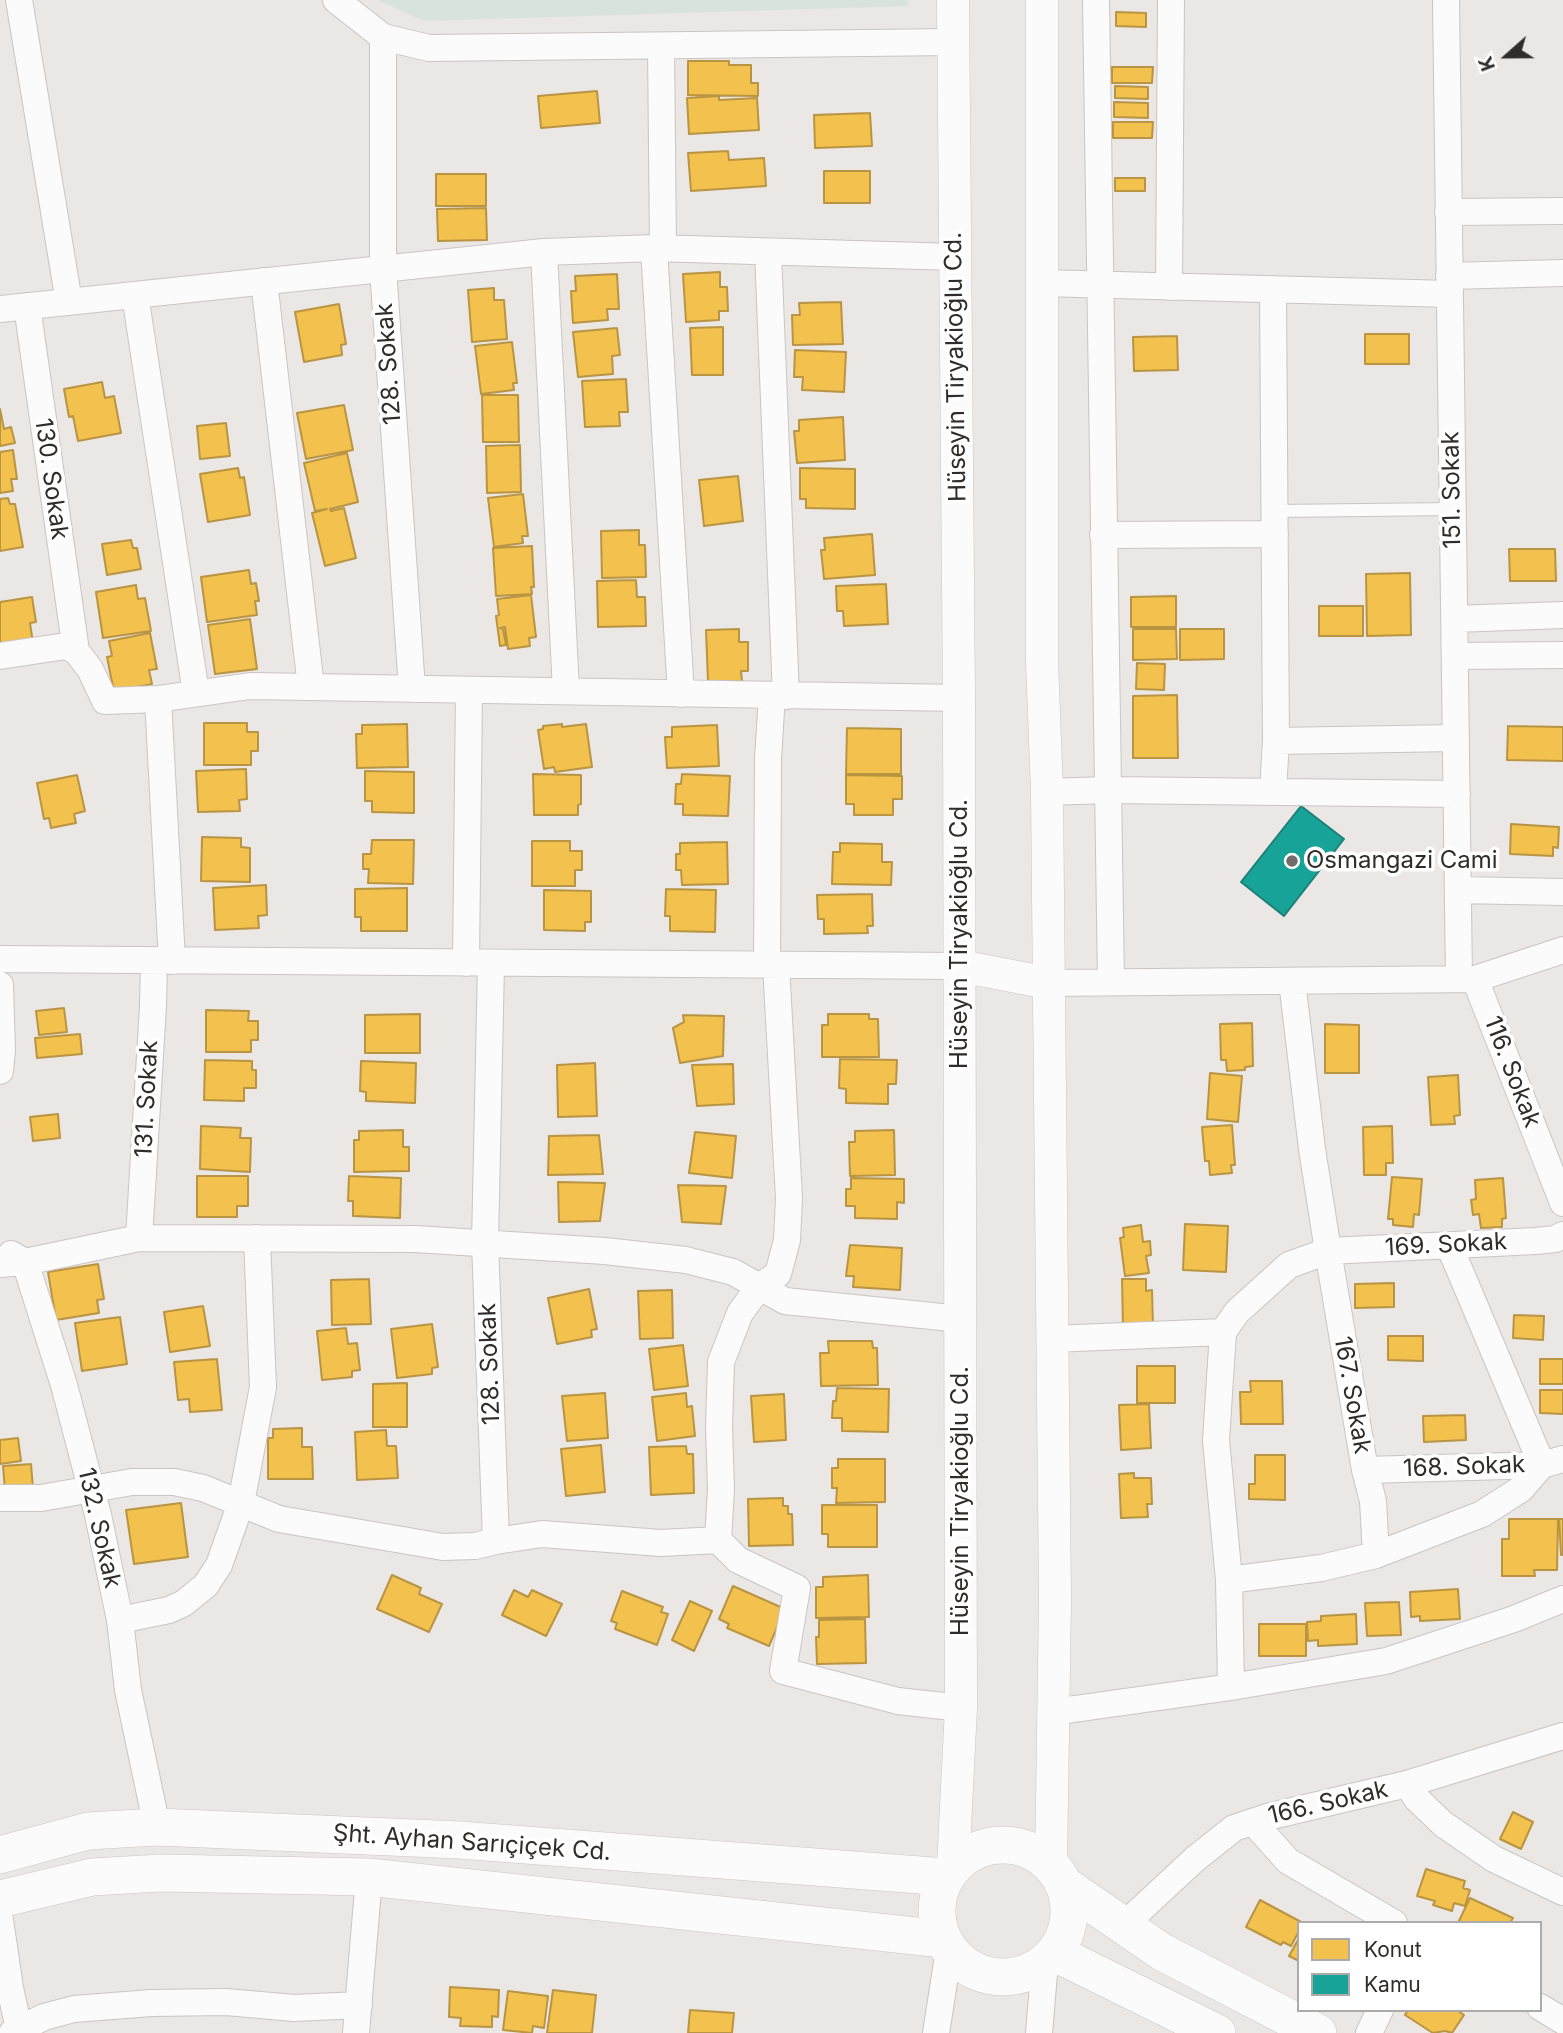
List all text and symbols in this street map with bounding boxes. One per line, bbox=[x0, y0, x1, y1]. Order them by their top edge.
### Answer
north arrow bbox=[1472, 21, 1542, 91]
text: K bbox=[1474, 53, 1500, 74]
street label: Hüseyin Tiryakioğlu Cd. bbox=[939, 232, 973, 502]
street label: 128. Sokak bbox=[370, 302, 408, 426]
street label: 130. Sokak bbox=[28, 416, 74, 542]
street label: 151. Sokak bbox=[1437, 431, 1467, 549]
street label: Hüseyin Tiryakioğlu Cd. bbox=[946, 799, 974, 1069]
place label: Osmangazi Cami bbox=[1306, 847, 1498, 875]
marker: Osmangazi Cami bbox=[1284, 853, 1300, 869]
street label: 116. Sokak bbox=[1478, 1012, 1546, 1132]
street label: 131. Sokak bbox=[130, 1040, 164, 1158]
street label: 169. Sokak bbox=[1384, 1227, 1508, 1263]
street label: 128. Sokak bbox=[473, 1303, 507, 1425]
street label: 167. Sokak bbox=[1328, 1334, 1376, 1456]
street label: Hüseyin Tiryakioğlu Cd. bbox=[947, 1366, 975, 1636]
street label: 168. Sokak bbox=[1402, 1450, 1526, 1484]
street label: 132. Sokak bbox=[71, 1465, 127, 1591]
street label: 166. Sokak bbox=[1265, 1775, 1391, 1831]
street label: Şht. Ayhan Sarıçiçek Cd. bbox=[332, 1819, 612, 1867]
legend bbox=[1297, 1921, 1542, 2012]
text: Konut bbox=[1364, 1937, 1422, 1962]
text: Kamu bbox=[1364, 1972, 1421, 1997]

